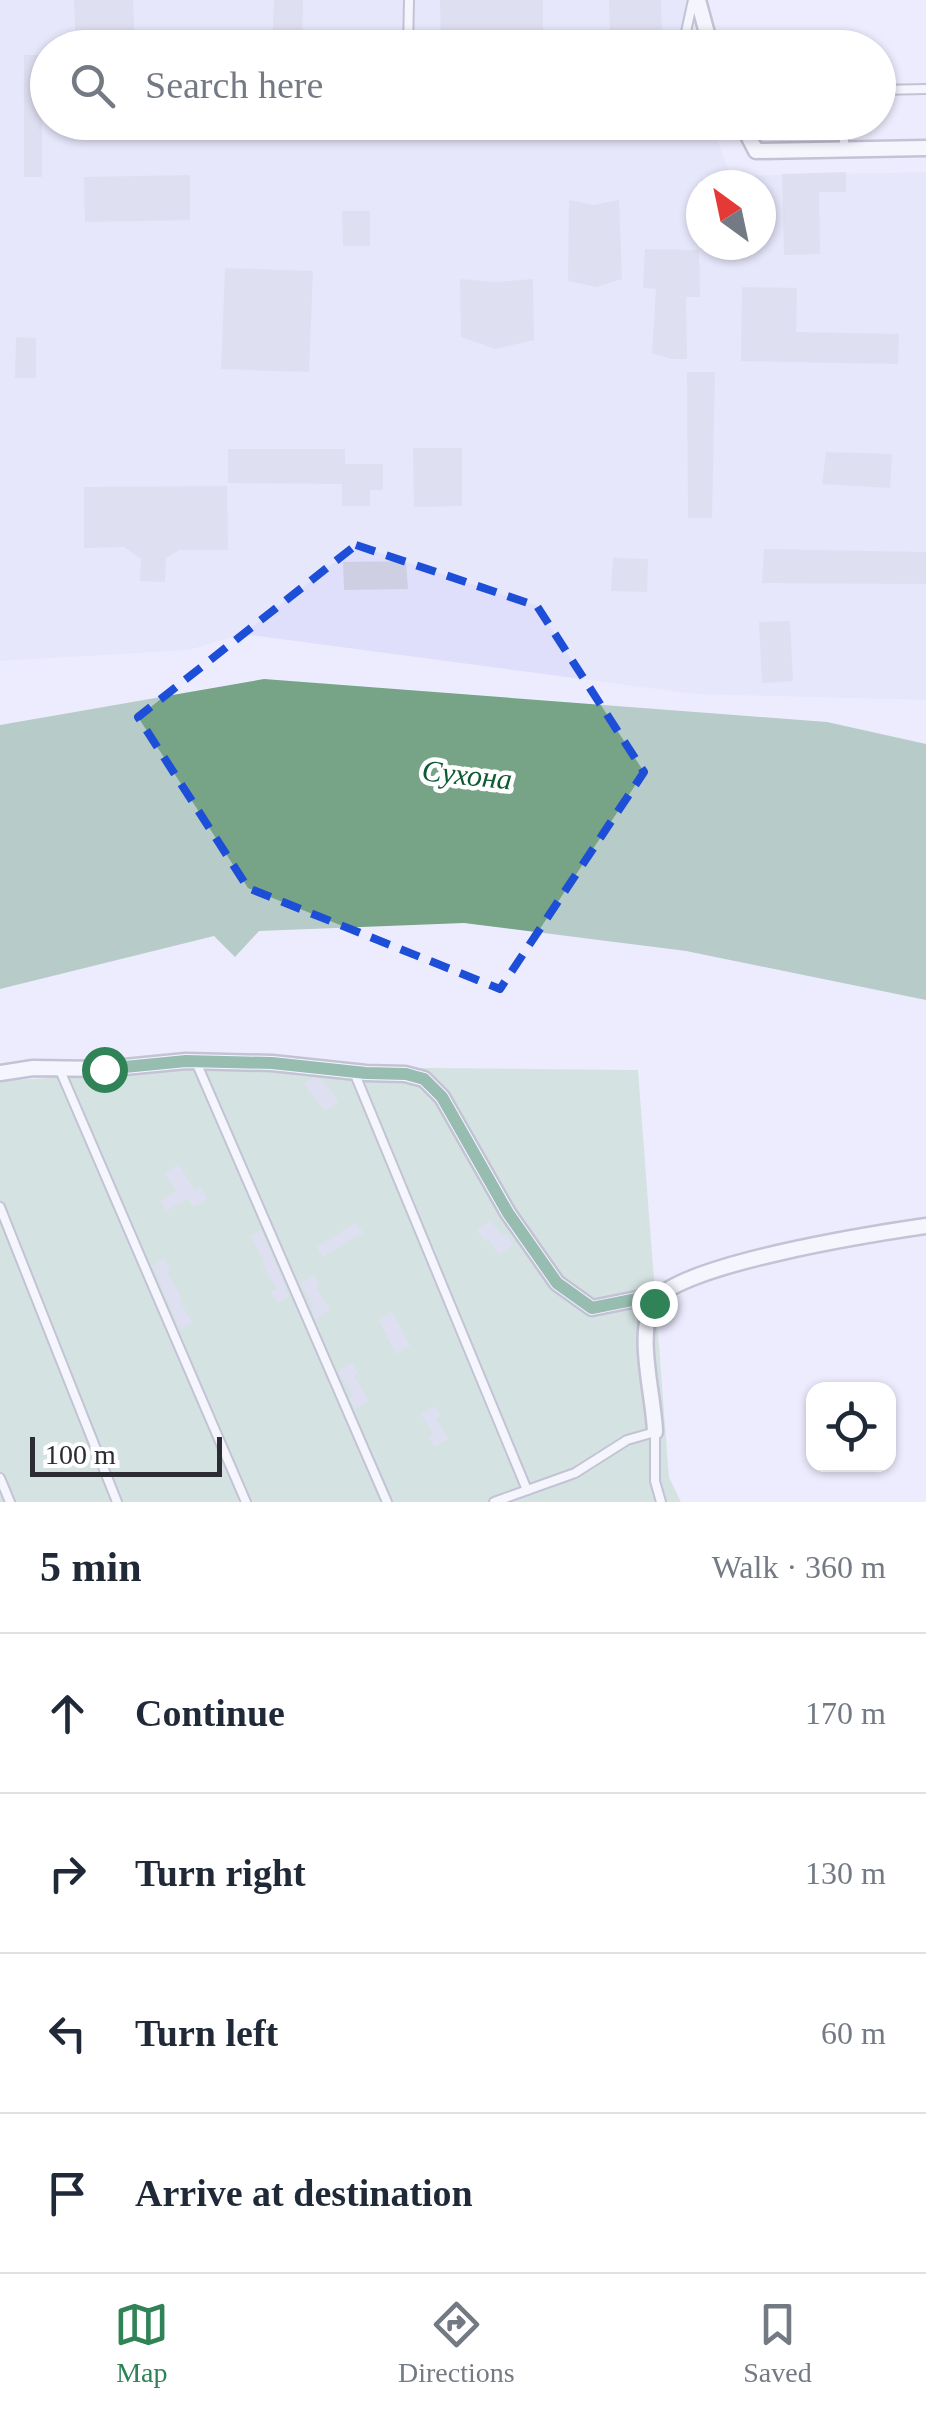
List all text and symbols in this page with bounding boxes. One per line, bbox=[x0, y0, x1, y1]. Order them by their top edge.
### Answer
search box bbox=[30, 30, 896, 140]
icon: search bbox=[65, 58, 120, 113]
text: Search here bbox=[145, 64, 323, 106]
north arrow bbox=[686, 170, 776, 260]
water label: Сухона bbox=[420, 753, 514, 796]
route start bbox=[82, 1047, 128, 1093]
route end bbox=[632, 1281, 678, 1327]
map controls bbox=[806, 1382, 896, 1472]
button: locate bbox=[806, 1382, 896, 1472]
scale bar bbox=[30, 1432, 222, 1476]
text: 100 m bbox=[45, 1439, 116, 1470]
text: 5 min bbox=[40, 1544, 142, 1590]
text: Walk · 360 m bbox=[712, 1549, 886, 1585]
icon: ahead bbox=[40, 1686, 95, 1741]
text: Continue bbox=[135, 1692, 285, 1734]
text: 170 m bbox=[805, 1695, 886, 1731]
icon: right bbox=[40, 1846, 95, 1901]
text: Turn right bbox=[135, 1852, 306, 1894]
text: 130 m bbox=[805, 1855, 886, 1891]
icon: left bbox=[40, 2006, 95, 2061]
text: Turn left bbox=[135, 2012, 278, 2054]
text: 60 m bbox=[821, 2015, 886, 2051]
icon: arrive bbox=[40, 2166, 95, 2221]
text: Arrive at destination bbox=[135, 2172, 473, 2214]
tab: Map bbox=[114, 2297, 169, 2389]
tab: Directions bbox=[398, 2297, 515, 2389]
tab: Saved bbox=[743, 2297, 812, 2389]

